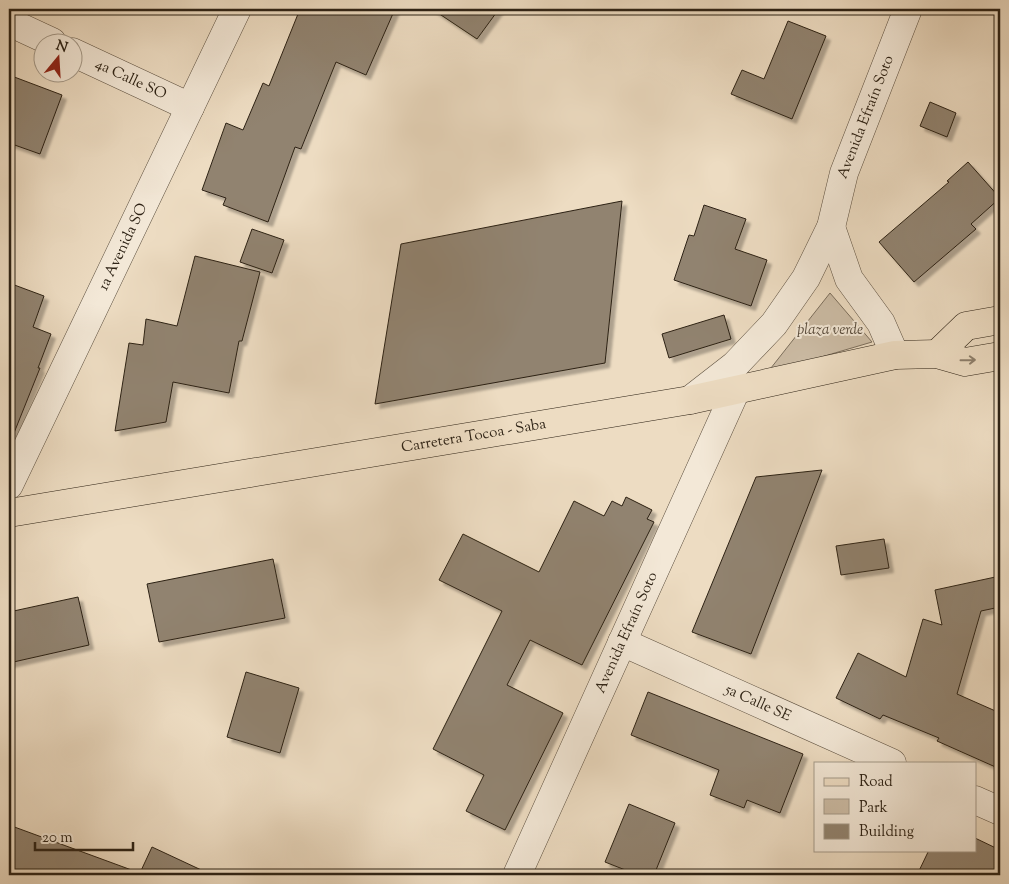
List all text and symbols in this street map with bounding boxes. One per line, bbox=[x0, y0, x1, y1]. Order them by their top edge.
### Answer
north arrow bbox=[32, 32, 82, 82]
text: N bbox=[53, 36, 70, 59]
street label: Avenida Efraín Soto bbox=[832, 52, 899, 182]
street label: 4a Calle SO bbox=[92, 54, 170, 105]
street label: 1a Avenida SO bbox=[93, 200, 153, 294]
park label: plaza verde bbox=[797, 320, 863, 341]
one-way arrow bbox=[960, 356, 976, 365]
street label: Carretera Tocoa - Saba bbox=[400, 414, 548, 458]
street label: Avenida Efraín Soto bbox=[590, 569, 663, 697]
street label: 5a Calle SE bbox=[721, 679, 794, 727]
legend bbox=[814, 762, 976, 852]
text: Road bbox=[859, 772, 893, 793]
text: Park bbox=[859, 798, 888, 819]
scale bar bbox=[35, 819, 132, 851]
text: Building bbox=[859, 822, 914, 843]
text: 20 m bbox=[42, 828, 73, 849]

